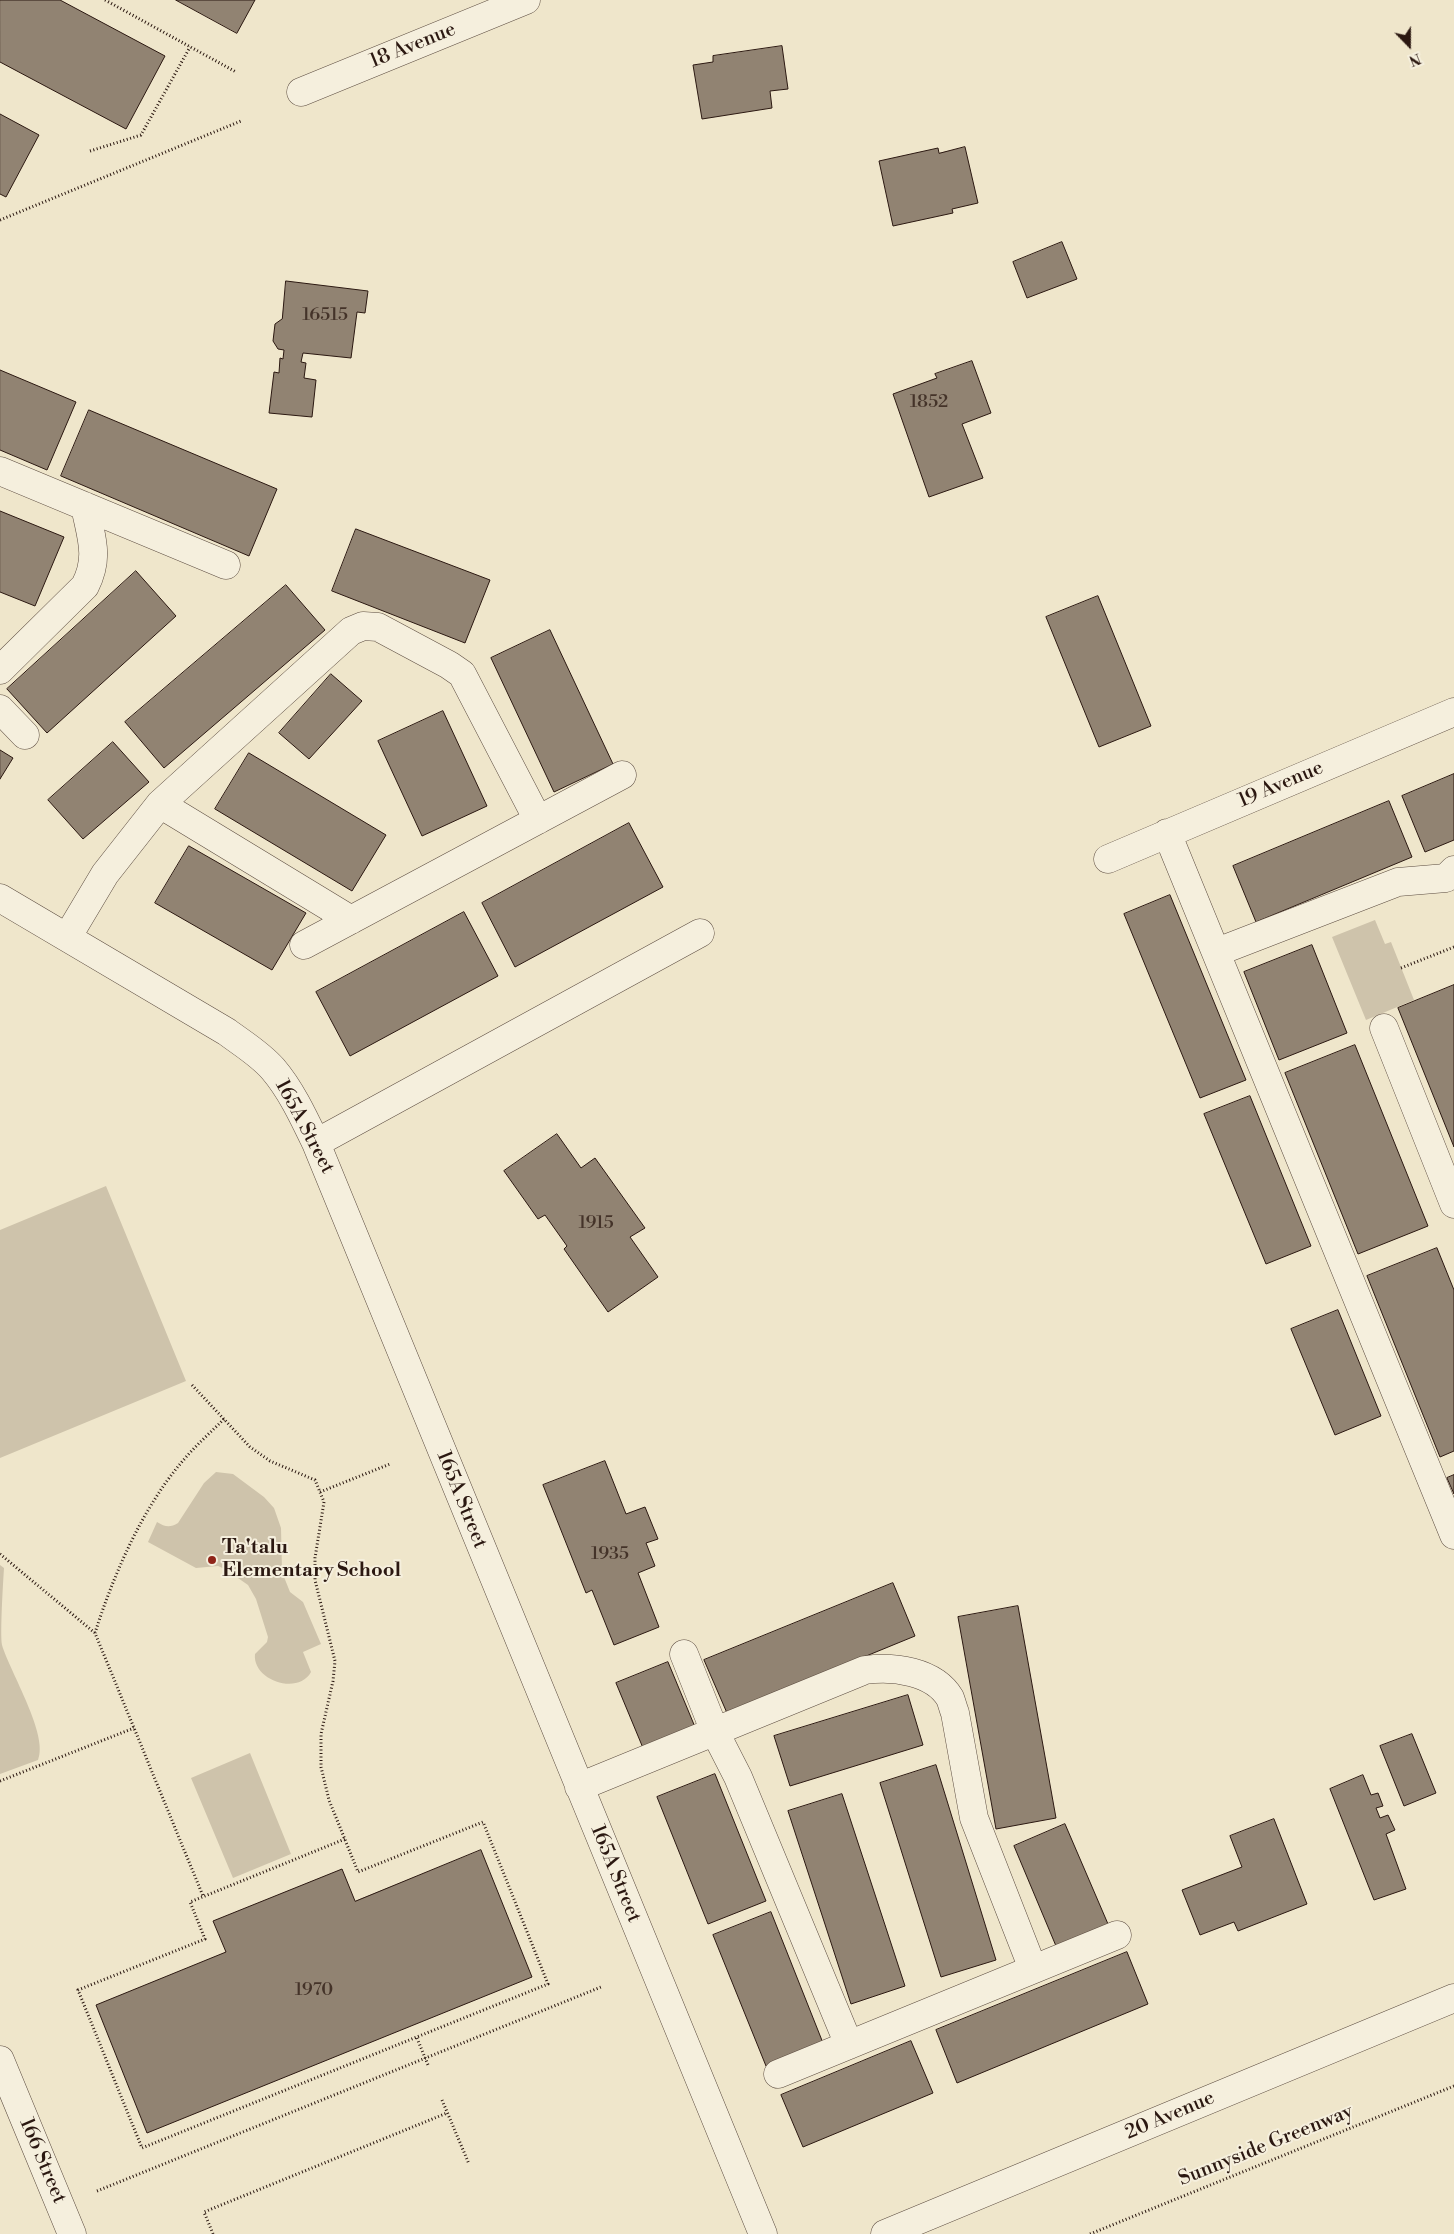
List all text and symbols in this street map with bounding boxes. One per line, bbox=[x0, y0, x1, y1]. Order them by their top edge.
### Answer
street label: 18 Avenue bbox=[367, 18, 459, 74]
north arrow bbox=[1384, 20, 1434, 70]
text: N bbox=[1406, 48, 1423, 69]
house number: 16515 bbox=[302, 305, 348, 327]
house number: 1852 bbox=[910, 392, 948, 414]
street label: 19 Avenue bbox=[1235, 756, 1327, 814]
street label: 165A Street bbox=[269, 1076, 339, 1178]
house number: 1915 bbox=[578, 1213, 614, 1235]
street label: 165A Street bbox=[431, 1448, 491, 1552]
place label: Ta'talu Elementary School bbox=[222, 1536, 401, 1583]
house number: 1935 bbox=[591, 1544, 629, 1566]
marker: Ta'talu Elementary School bbox=[206, 1554, 218, 1566]
street label: 165A Street bbox=[585, 1822, 645, 1926]
house number: 1970 bbox=[295, 1980, 333, 2002]
street label: 20 Avenue bbox=[1122, 2086, 1218, 2146]
street label: Sunnyside Greenway bbox=[1175, 2100, 1357, 2192]
street label: 166 Street bbox=[13, 2115, 71, 2207]

